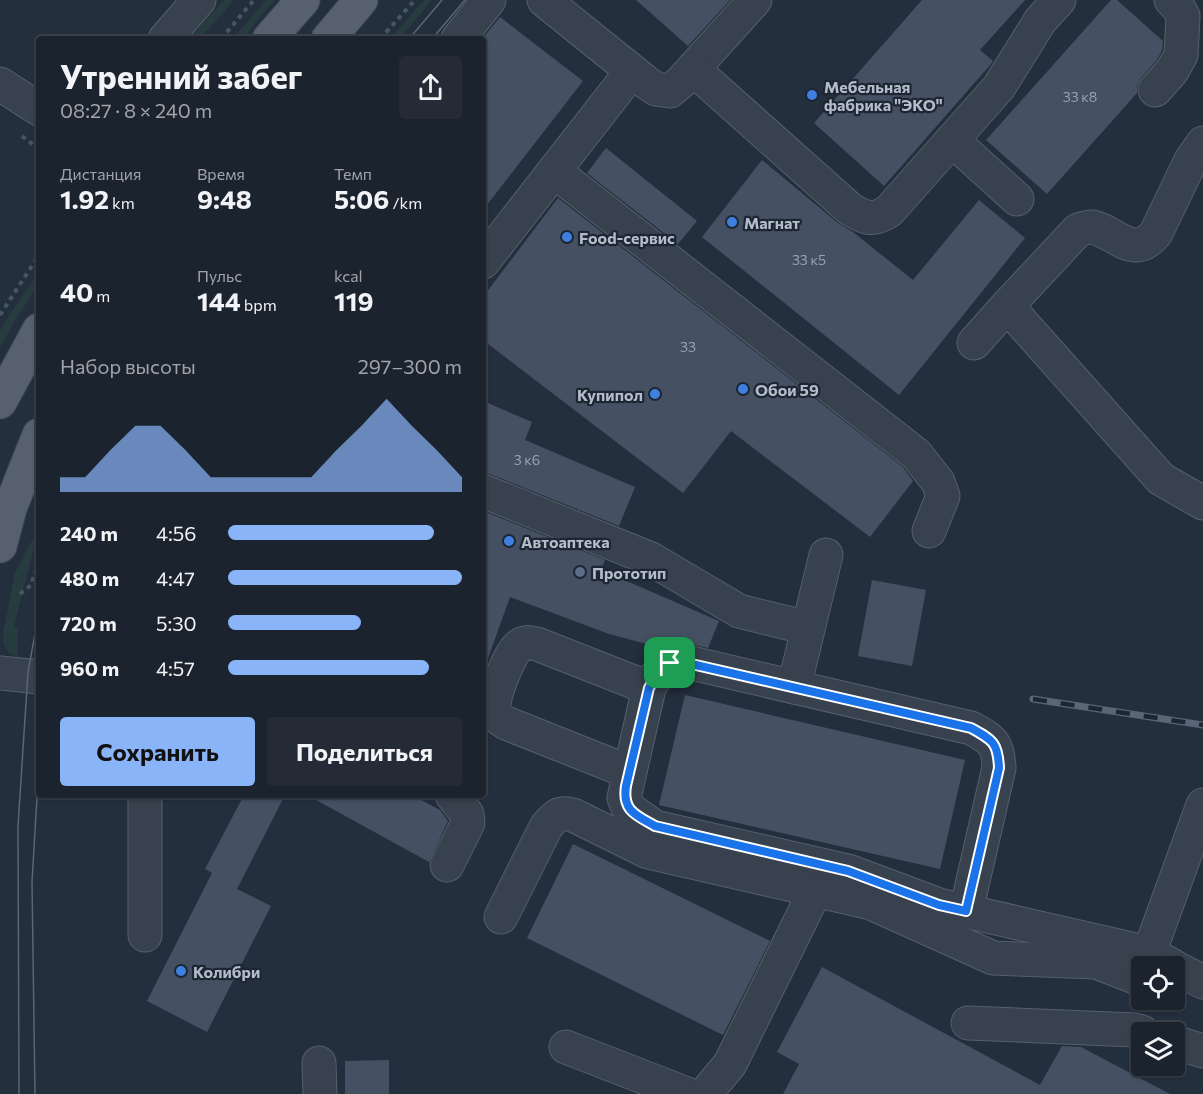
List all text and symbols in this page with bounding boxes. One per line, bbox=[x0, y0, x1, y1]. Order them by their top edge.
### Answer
text: Утренний забег bbox=[60, 55, 302, 96]
button: share bbox=[399, 56, 462, 119]
place label: Мебельная фабрика "ЭКО" bbox=[824, 77, 943, 114]
marker: Мебельная фабрика "ЭКО" bbox=[805, 88, 819, 102]
house number: 33 к8 bbox=[1063, 88, 1097, 105]
text: 08:27 · 8 × 240 m bbox=[60, 98, 212, 122]
text: Дистанция bbox=[60, 164, 141, 183]
text: Время bbox=[197, 164, 245, 183]
text: Темп bbox=[334, 164, 372, 183]
text: 1.92 bbox=[60, 183, 109, 214]
text: 9:48 bbox=[197, 183, 252, 214]
text: 5:06 bbox=[334, 183, 389, 214]
text: km bbox=[109, 193, 135, 212]
text: /km bbox=[389, 193, 422, 212]
place label: Магнат bbox=[744, 213, 800, 232]
marker: Магнат bbox=[725, 215, 739, 229]
place label: Food-сервис bbox=[579, 228, 675, 247]
marker: Food-сервис bbox=[560, 230, 574, 244]
house number: 33 к5 bbox=[792, 251, 826, 268]
text: Пульс bbox=[197, 266, 242, 285]
text: kcal bbox=[334, 266, 363, 285]
text: 40 bbox=[60, 276, 93, 307]
text: 144 bbox=[197, 285, 241, 316]
text: 119 bbox=[334, 285, 374, 316]
text: m bbox=[93, 286, 110, 305]
text: bpm bbox=[241, 295, 277, 314]
house number: 33 bbox=[680, 338, 696, 355]
text: Набор высоты bbox=[60, 354, 196, 378]
text: 297–300 m bbox=[358, 354, 462, 378]
place label: Обои 59 bbox=[755, 380, 819, 399]
marker: Обои 59 bbox=[736, 382, 750, 396]
place label: Купипол bbox=[577, 385, 643, 404]
marker: Купипол bbox=[648, 387, 662, 401]
house number: 3 к6 bbox=[514, 451, 540, 468]
text: 240 m bbox=[60, 521, 118, 545]
text: 4:56 bbox=[156, 521, 196, 545]
place label: Автоаптека bbox=[521, 532, 610, 551]
marker: Автоаптека bbox=[502, 534, 516, 548]
place label: Прототип bbox=[592, 563, 666, 582]
marker: Прототип bbox=[573, 565, 587, 579]
text: 480 m bbox=[60, 566, 119, 590]
text: 4:47 bbox=[156, 566, 195, 590]
text: 720 m bbox=[60, 611, 117, 635]
text: 5:30 bbox=[156, 611, 197, 635]
pin bbox=[644, 637, 695, 688]
icon: arrive bbox=[653, 646, 686, 679]
text: 960 m bbox=[60, 656, 119, 680]
text: 4:57 bbox=[156, 656, 195, 680]
button: Сохранить bbox=[60, 717, 255, 786]
button: Поделиться bbox=[267, 717, 462, 786]
map controls bbox=[1131, 956, 1185, 1076]
button: locate bbox=[1131, 956, 1185, 1010]
place label: Колибри bbox=[193, 962, 260, 981]
marker: Колибри bbox=[174, 964, 188, 978]
button: layers bbox=[1131, 1022, 1185, 1076]

